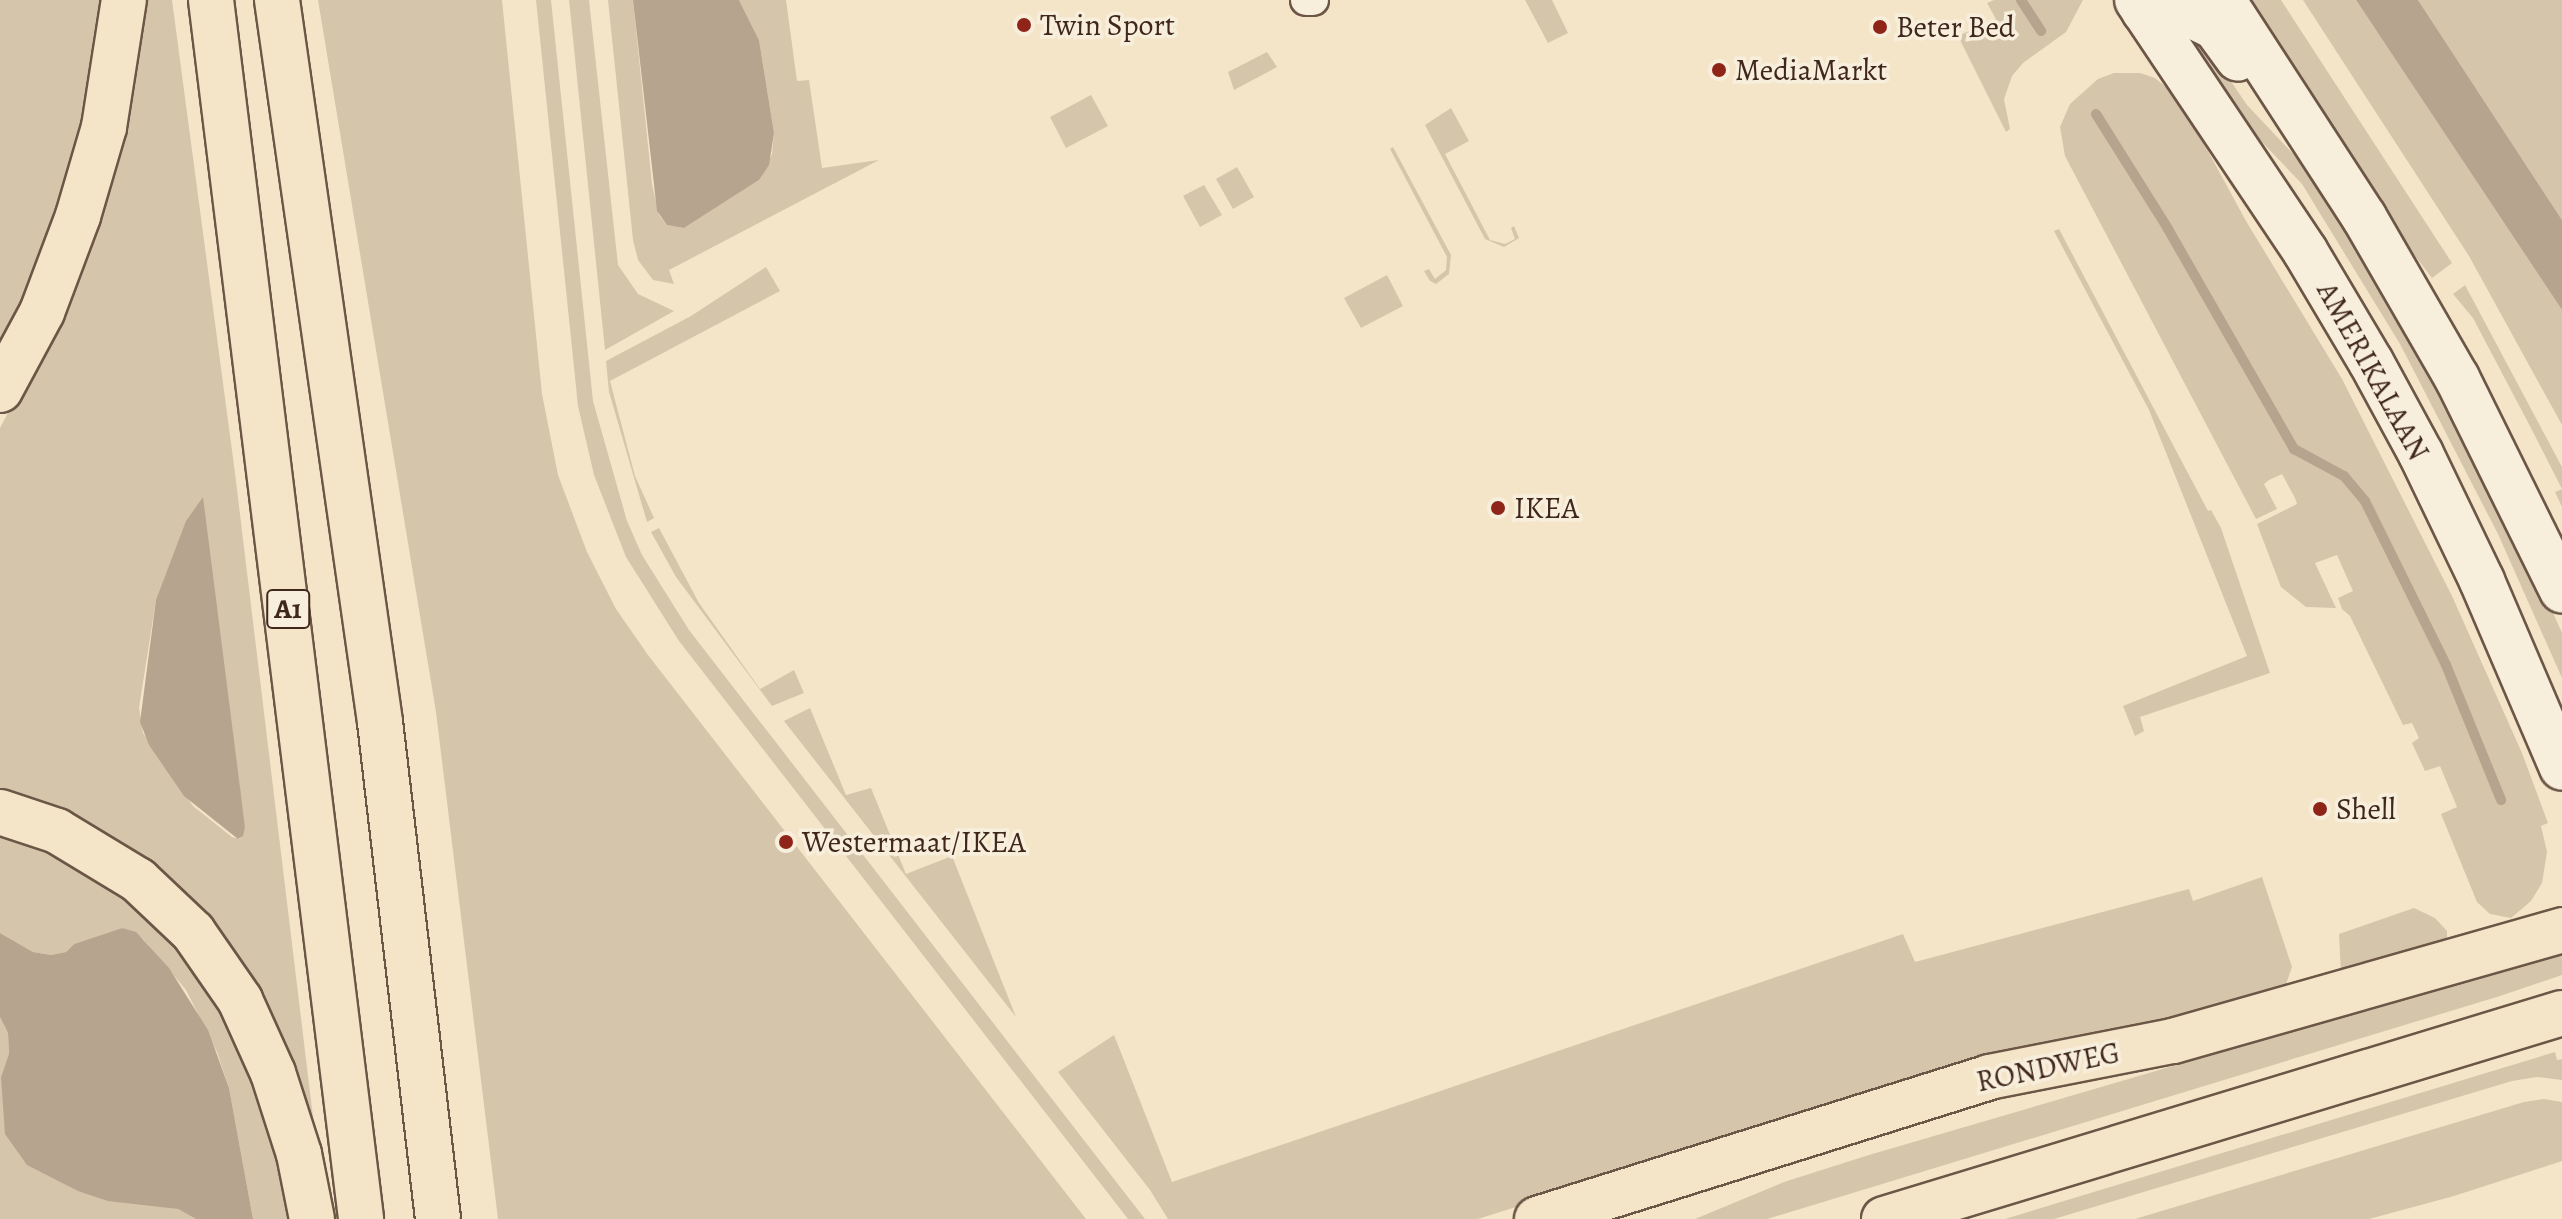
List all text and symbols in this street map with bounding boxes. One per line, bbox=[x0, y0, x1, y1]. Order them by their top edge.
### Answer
place label: Twin Sport bbox=[1040, 7, 1175, 43]
place label: Beter Bed bbox=[1896, 9, 2015, 45]
marker: Twin Sport bbox=[1015, 16, 1033, 34]
marker: Beter Bed bbox=[1871, 18, 1889, 36]
place label: MediaMarkt bbox=[1735, 52, 1887, 88]
marker: MediaMarkt bbox=[1710, 61, 1728, 79]
street label: AMERIKALAAN bbox=[2309, 276, 2437, 466]
place label: IKEA bbox=[1514, 490, 1579, 526]
marker: IKEA bbox=[1489, 499, 1507, 517]
road number: A1 bbox=[266, 585, 310, 633]
place label: Shell bbox=[2336, 791, 2396, 827]
marker: Shell bbox=[2311, 800, 2329, 818]
place label: Westermaat/IKEA bbox=[802, 824, 1026, 860]
marker: Westermaat/IKEA bbox=[777, 833, 795, 851]
street label: RONDWEG bbox=[1973, 1034, 2123, 1100]

